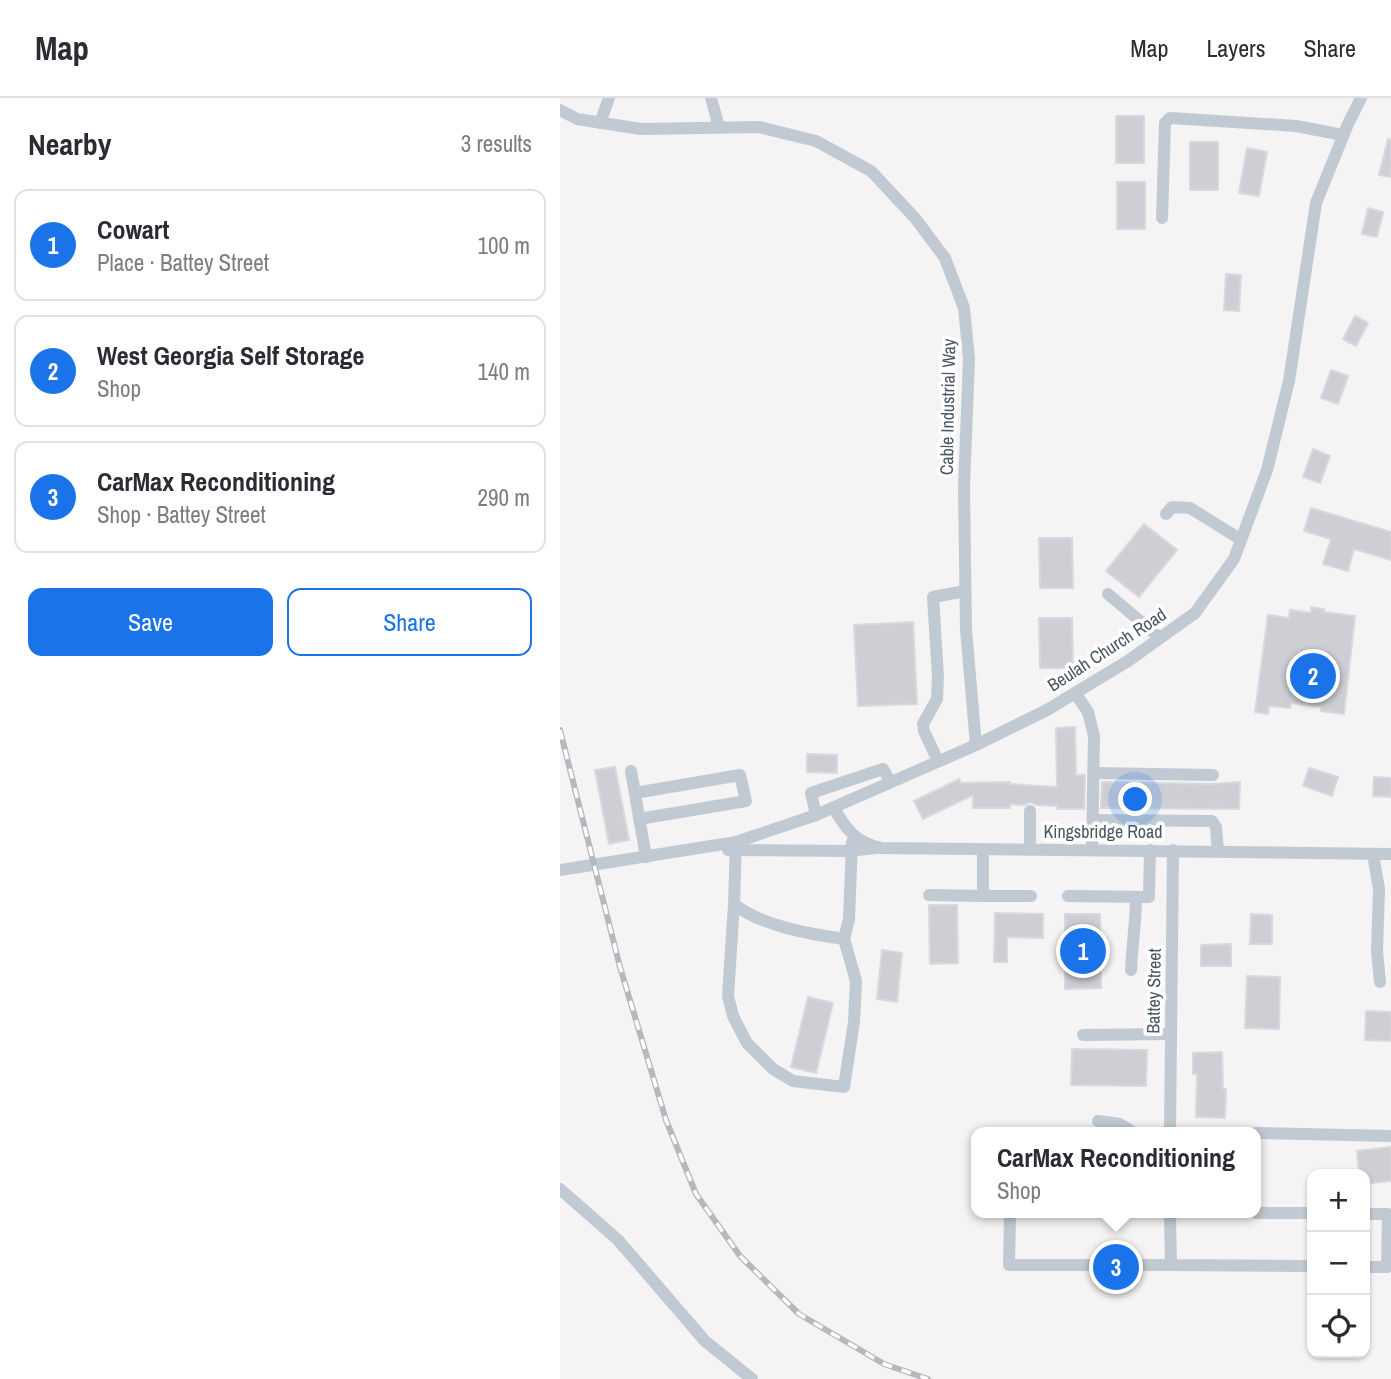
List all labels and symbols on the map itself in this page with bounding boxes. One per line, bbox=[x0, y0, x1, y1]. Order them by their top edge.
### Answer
street label: Cable Industrial Way bbox=[934, 338, 961, 475]
street label: Beulah Church Road bbox=[1042, 602, 1171, 697]
pin: 2 bbox=[1290, 650, 1336, 702]
your location bbox=[1118, 782, 1152, 816]
street label: Kingsbridge Road bbox=[1044, 819, 1162, 844]
pin: 1 bbox=[1060, 925, 1106, 977]
street label: Battey Street bbox=[1140, 948, 1167, 1034]
pin: 3 bbox=[1093, 1241, 1139, 1293]

